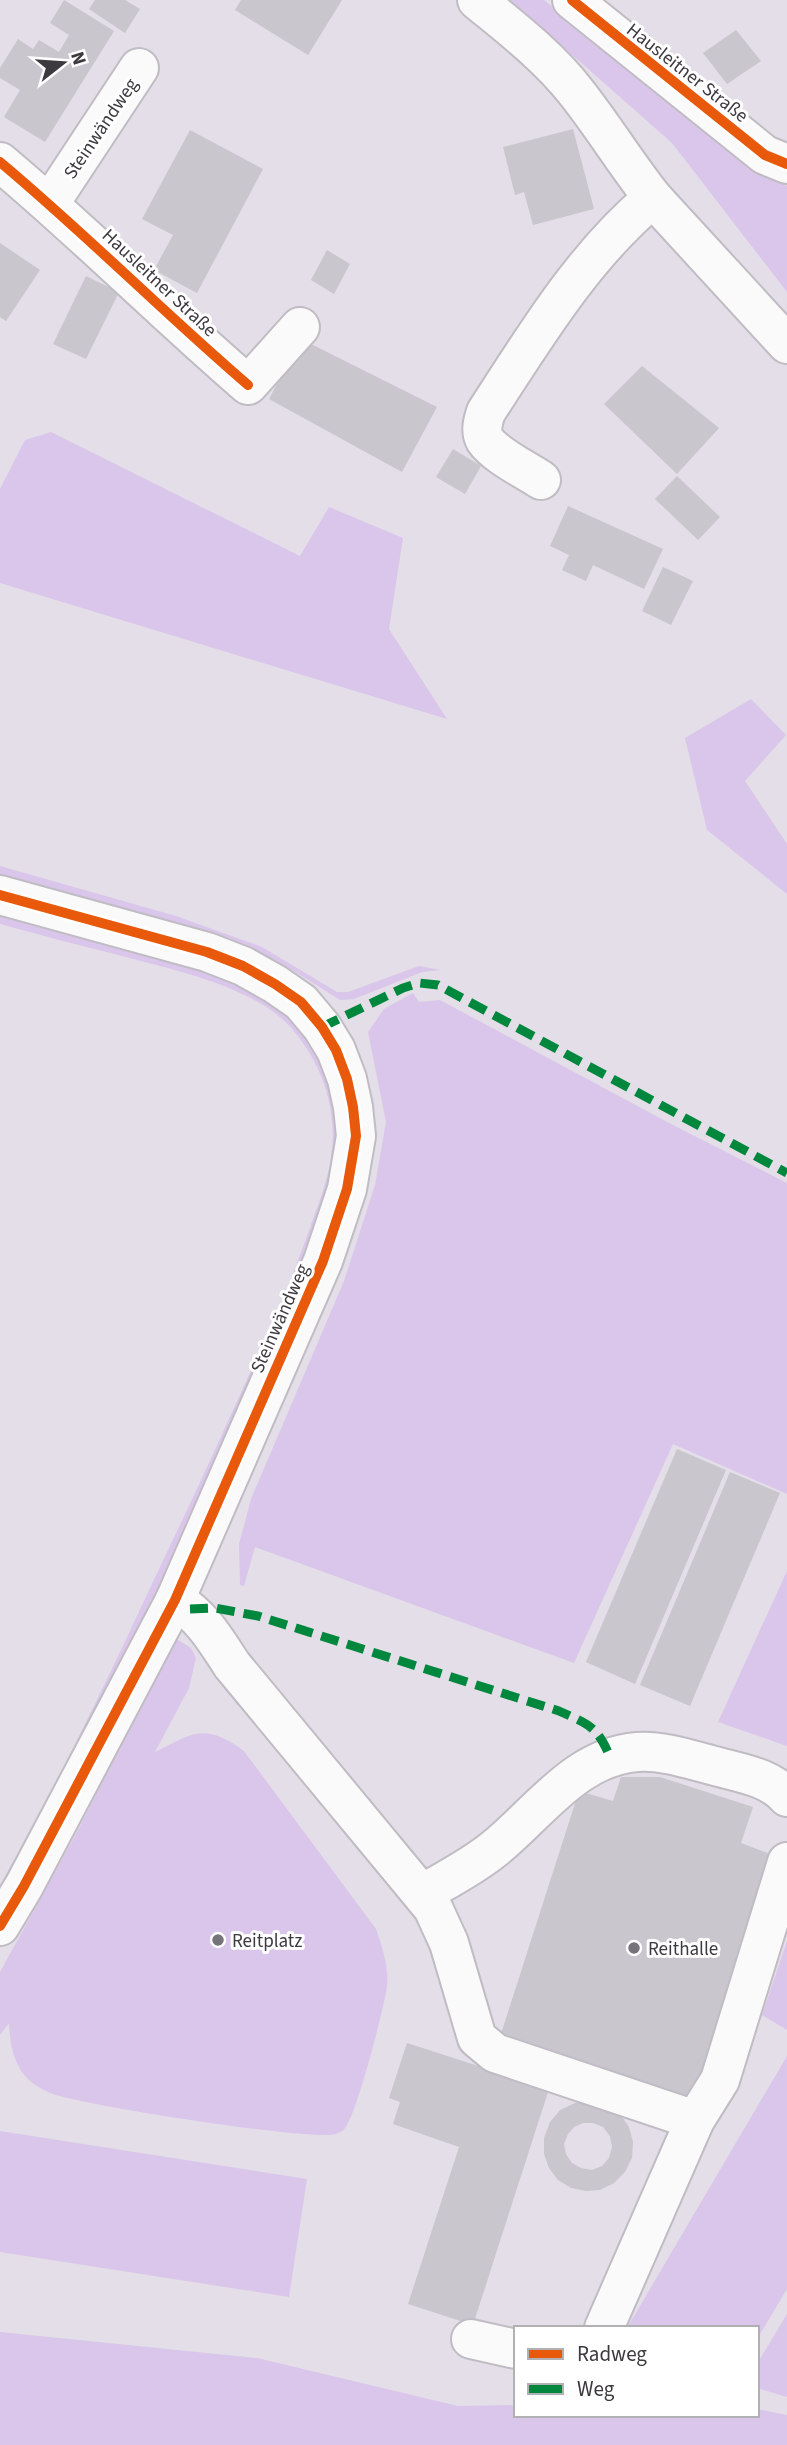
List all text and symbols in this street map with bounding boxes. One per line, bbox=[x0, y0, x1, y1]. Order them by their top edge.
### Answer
street label: Hausleitner Straße bbox=[620, 17, 754, 129]
north arrow bbox=[28, 28, 98, 98]
text: N bbox=[63, 48, 93, 68]
street label: Steinwändweg bbox=[57, 73, 145, 185]
street label: Hausleitner Straße bbox=[96, 223, 222, 343]
street label: Steinwändweg bbox=[244, 1259, 317, 1377]
place label: Reitplatz bbox=[232, 1928, 302, 1955]
marker: Reitplatz bbox=[210, 1932, 226, 1948]
place label: Reithalle bbox=[648, 1936, 718, 1963]
marker: Reithalle bbox=[626, 1940, 642, 1956]
legend bbox=[514, 2326, 759, 2417]
text: Radweg bbox=[577, 2339, 647, 2369]
text: Weg bbox=[577, 2374, 615, 2404]

